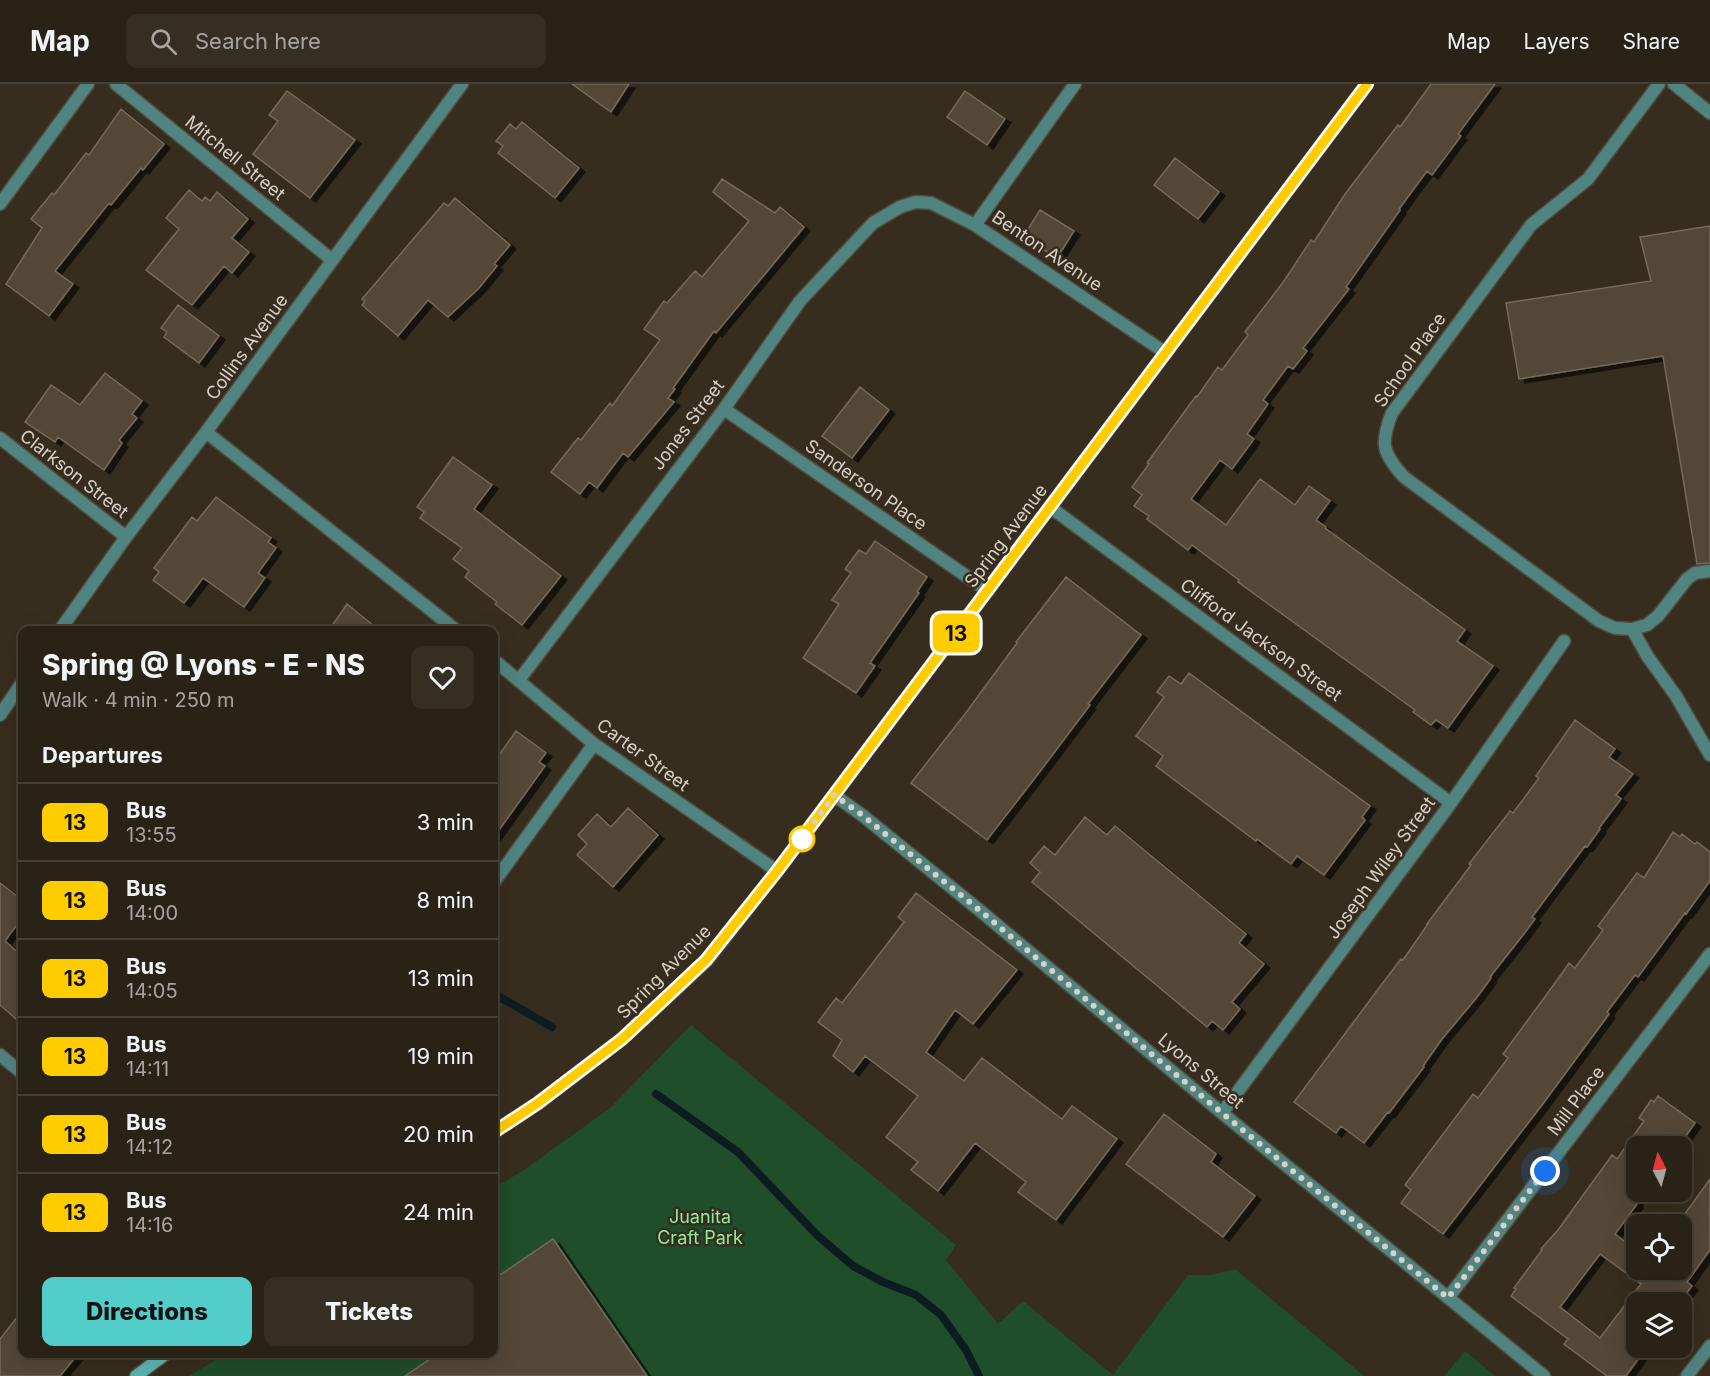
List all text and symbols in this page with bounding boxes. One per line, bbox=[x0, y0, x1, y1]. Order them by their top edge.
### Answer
search box bbox=[126, 14, 546, 68]
text: Map bbox=[30, 24, 90, 58]
icon: search bbox=[147, 25, 180, 58]
text: Search here bbox=[195, 28, 321, 54]
text: Map bbox=[1447, 29, 1491, 54]
text: Layers bbox=[1524, 29, 1590, 54]
text: Share bbox=[1623, 29, 1680, 54]
street label: Mitchell Street bbox=[181, 111, 290, 204]
street label: Benton Avenue bbox=[988, 206, 1106, 295]
street label: Collins Avenue bbox=[201, 290, 292, 404]
street label: School Place bbox=[1369, 309, 1450, 411]
street label: Jones Street bbox=[647, 375, 728, 474]
street label: Clarkson Street bbox=[16, 425, 133, 522]
street label: Sanderson Place bbox=[802, 435, 931, 534]
street label: Spring Avenue bbox=[960, 480, 1051, 592]
street label: Clifford Jackson Street bbox=[1176, 574, 1346, 705]
line badge: 13 bbox=[929, 614, 983, 652]
text: 13 bbox=[945, 621, 967, 646]
button: heart bbox=[411, 646, 474, 709]
text: Spring @ Lyons - E - NS bbox=[42, 648, 365, 682]
text: Walk · 4 min · 250 m bbox=[42, 688, 235, 712]
street label: Carter Street bbox=[593, 714, 694, 795]
text: Departures bbox=[42, 742, 163, 768]
street label: Joseph Wiley Street bbox=[1322, 793, 1439, 943]
text: Bus bbox=[126, 797, 167, 823]
text: 3 min bbox=[417, 809, 474, 835]
text: 13 bbox=[64, 810, 86, 835]
text: 13:55 bbox=[126, 823, 177, 847]
unlabelled marker bbox=[789, 826, 815, 852]
text: Bus bbox=[126, 875, 167, 901]
text: 8 min bbox=[417, 887, 474, 913]
text: 13 bbox=[64, 888, 86, 913]
text: 14:00 bbox=[126, 901, 178, 925]
street label: Spring Avenue bbox=[612, 920, 715, 1023]
text: Bus bbox=[126, 953, 167, 979]
text: 13 min bbox=[408, 965, 474, 991]
text: 13 bbox=[64, 966, 86, 991]
text: 14:05 bbox=[126, 979, 178, 1003]
street label: Lyons Street bbox=[1154, 1029, 1249, 1113]
text: Bus bbox=[126, 1031, 167, 1057]
text: 19 min bbox=[408, 1043, 474, 1069]
text: 13 bbox=[64, 1044, 86, 1069]
text: 14:11 bbox=[126, 1057, 169, 1081]
street label: Mill Place bbox=[1543, 1062, 1608, 1139]
text: Bus bbox=[126, 1109, 167, 1135]
text: 20 min bbox=[403, 1121, 474, 1147]
text: 13 bbox=[64, 1122, 86, 1147]
text: 14:12 bbox=[126, 1135, 173, 1159]
north arrow bbox=[1626, 1136, 1692, 1202]
map controls bbox=[1626, 1136, 1692, 1358]
your location bbox=[1530, 1156, 1560, 1186]
text: Bus bbox=[126, 1187, 167, 1213]
text: 24 min bbox=[403, 1199, 474, 1225]
text: 13 bbox=[64, 1200, 86, 1225]
park label: Juanita Craft Park bbox=[657, 1206, 743, 1248]
text: 14:16 bbox=[126, 1213, 173, 1237]
button: locate bbox=[1626, 1214, 1692, 1280]
button: Directions bbox=[42, 1277, 252, 1346]
button: Tickets bbox=[264, 1277, 474, 1346]
button: layers bbox=[1626, 1292, 1692, 1358]

